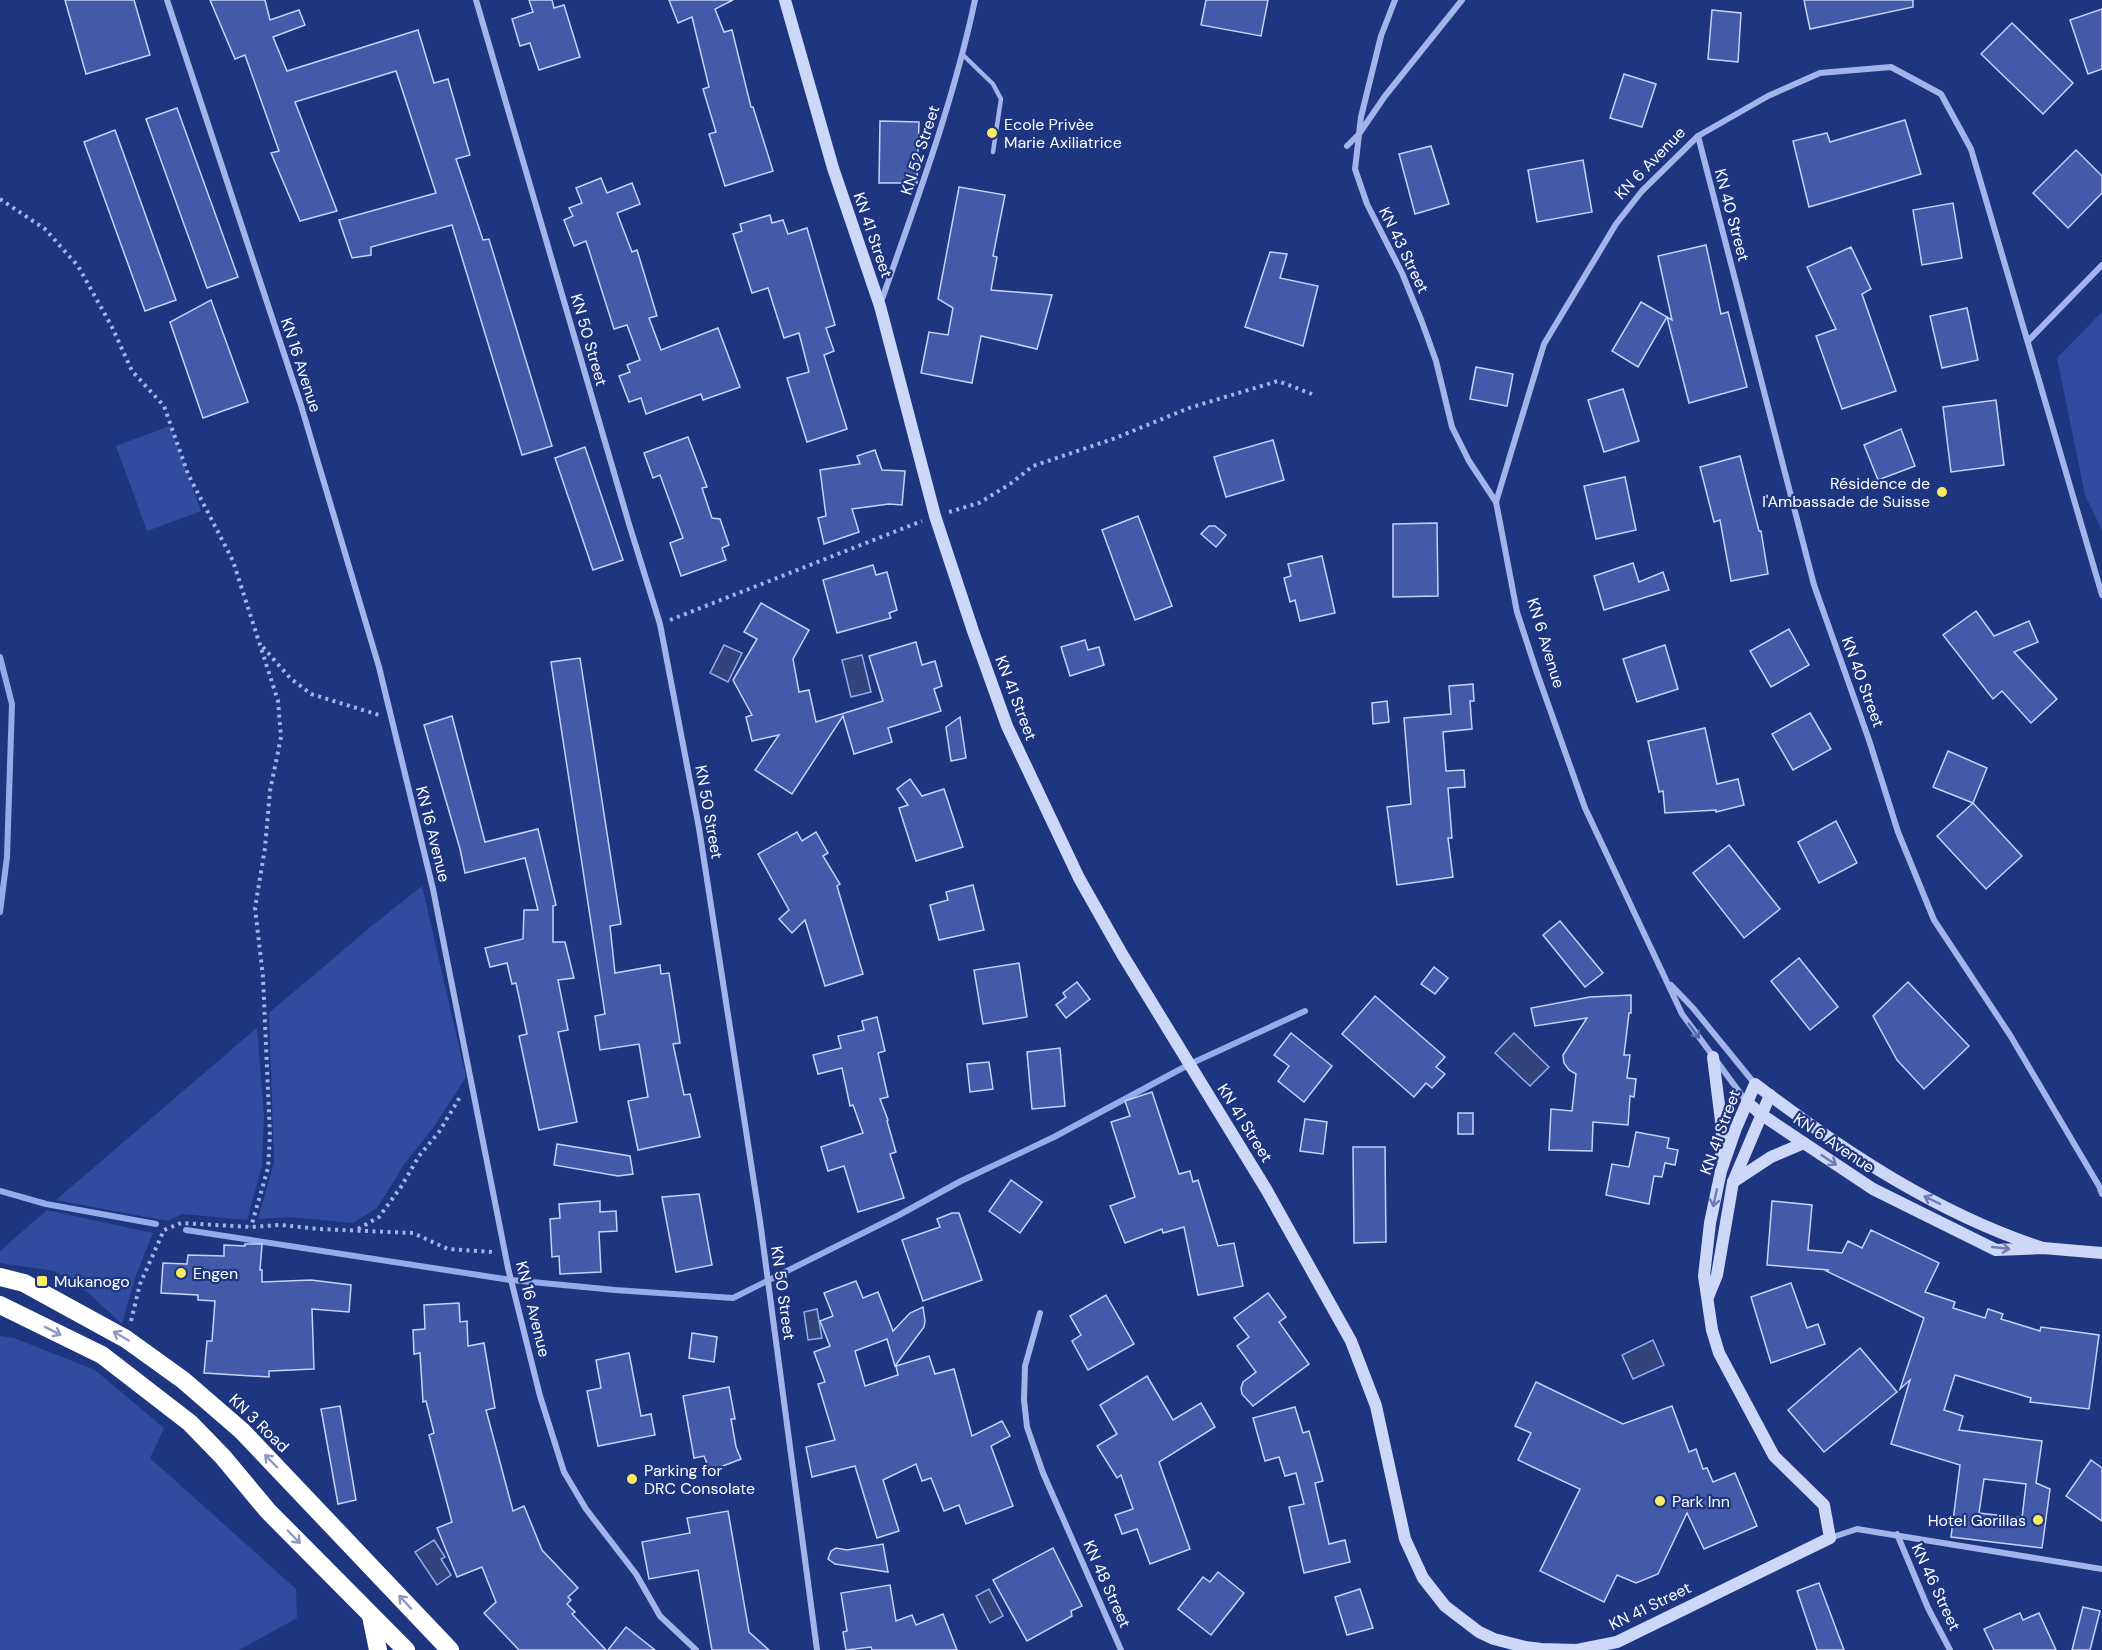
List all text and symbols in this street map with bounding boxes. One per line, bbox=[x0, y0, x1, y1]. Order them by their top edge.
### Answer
street label: KN 52 Street bbox=[896, 103, 944, 197]
place label: Ecole Privèe Marie Axiliatrice bbox=[1004, 114, 1122, 153]
street label: KN 6 Avenue bbox=[1610, 122, 1690, 204]
marker: Ecole Privèe Marie Axiliatrice bbox=[985, 126, 999, 140]
street label: KN 40 Street bbox=[1710, 166, 1754, 264]
street label: KN 41 Street bbox=[849, 190, 897, 280]
street label: KN 43 Street bbox=[1374, 203, 1434, 297]
street label: KN 50 Street bbox=[566, 291, 612, 389]
street label: KN 16 Avenue bbox=[276, 315, 326, 415]
place label: Résidence de l'Ambassade de Suisse bbox=[1762, 473, 1930, 512]
marker: Résidence de l'Ambassade de Suisse bbox=[1935, 485, 1949, 499]
street label: KN 6 Avenue bbox=[1522, 595, 1570, 691]
street label: KN 40 Street bbox=[1837, 634, 1889, 730]
street label: KN 41 Street bbox=[990, 653, 1042, 743]
street label: KN 50 Street bbox=[690, 763, 728, 861]
street label: KN 16 Avenue bbox=[411, 784, 455, 884]
one-way arrow bbox=[1688, 1023, 1700, 1039]
street label: KN 41 Street bbox=[1213, 1080, 1277, 1166]
street label: KN 41 Street bbox=[1695, 1087, 1745, 1177]
street label: KN 6 Avenue bbox=[1789, 1108, 1879, 1178]
one-way arrow bbox=[1820, 1154, 1837, 1166]
one-way arrow bbox=[1709, 1188, 1720, 1207]
one-way arrow bbox=[1923, 1193, 1941, 1205]
one-way arrow bbox=[1991, 1243, 2010, 1254]
street label: KN 50 Street bbox=[766, 1245, 800, 1341]
street label: KN 16 Avenue bbox=[511, 1259, 555, 1359]
place label: Engen bbox=[193, 1263, 238, 1284]
marker: Engen bbox=[174, 1266, 188, 1280]
place label: Mukanogo bbox=[54, 1271, 130, 1292]
marker: Mukanogo bbox=[35, 1274, 49, 1288]
one-way arrow bbox=[43, 1326, 61, 1337]
one-way arrow bbox=[113, 1330, 130, 1342]
street label: KN 3 Road bbox=[225, 1389, 293, 1457]
one-way arrow bbox=[263, 1453, 278, 1468]
place label: Parking for DRC Consolate bbox=[644, 1460, 755, 1499]
marker: Parking for DRC Consolate bbox=[625, 1472, 639, 1486]
place label: Park Inn bbox=[1672, 1491, 1730, 1512]
marker: Park Inn bbox=[1653, 1494, 1667, 1508]
place label: Hotel Gorillas bbox=[1928, 1510, 2026, 1531]
marker: Hotel Gorillas bbox=[2031, 1513, 2045, 1527]
one-way arrow bbox=[287, 1530, 301, 1545]
street label: KN 48 Street bbox=[1078, 1537, 1136, 1631]
street label: KN 46 Street bbox=[1907, 1540, 1965, 1634]
street label: KN 41 Street bbox=[1605, 1577, 1695, 1635]
one-way arrow bbox=[398, 1595, 412, 1610]

